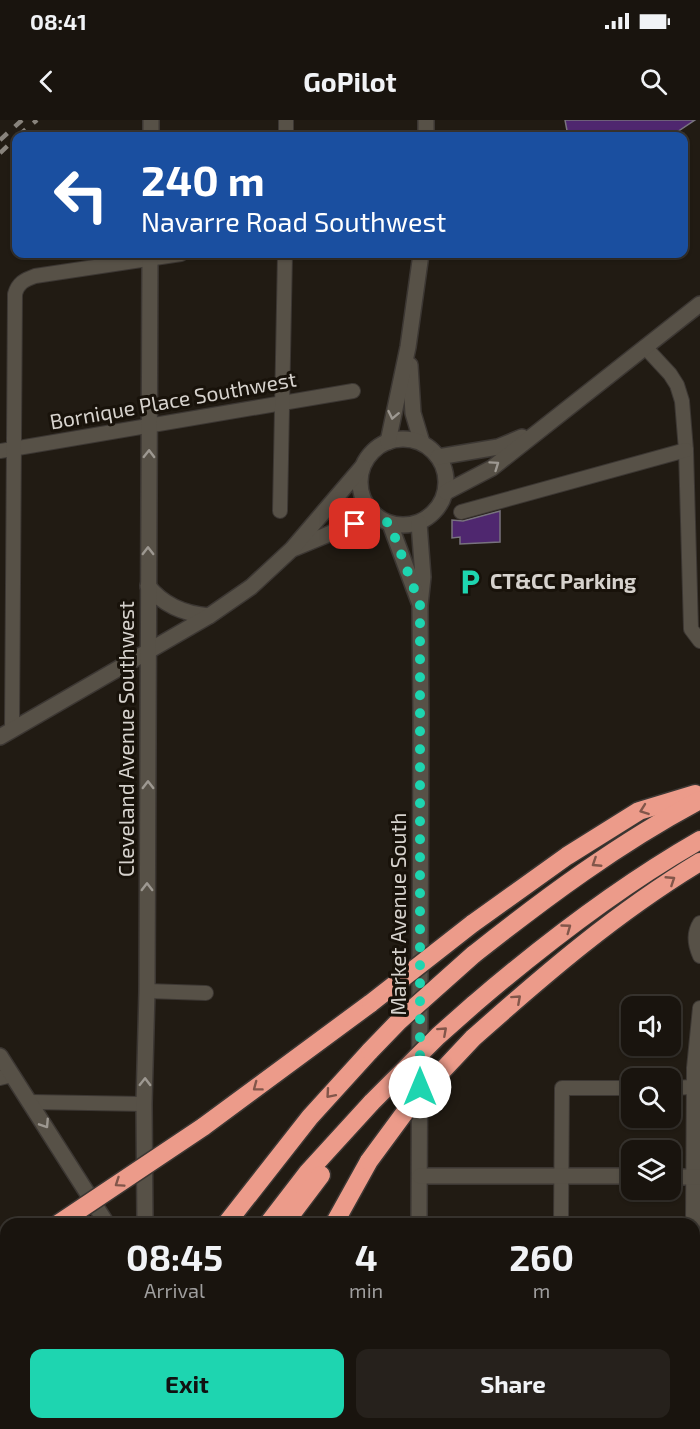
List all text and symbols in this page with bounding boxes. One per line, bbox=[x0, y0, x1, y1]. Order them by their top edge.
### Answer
text: 08:41 bbox=[30, 8, 87, 34]
icon: back bbox=[30, 65, 63, 98]
text: GoPilot bbox=[303, 65, 397, 97]
icon: search bbox=[637, 65, 670, 98]
text: 240 m bbox=[141, 154, 265, 204]
icon: left bbox=[42, 156, 120, 234]
text: Navarre Road Southwest bbox=[141, 205, 446, 237]
street label: Bornique Place Southwest bbox=[47, 366, 298, 434]
one-way arrow bbox=[388, 410, 401, 420]
one-way arrow bbox=[143, 449, 155, 458]
one-way arrow bbox=[488, 461, 499, 472]
pin bbox=[329, 498, 380, 549]
icon: arrive bbox=[338, 507, 371, 540]
one-way arrow bbox=[142, 546, 154, 555]
parking icon: CT&CC Parking bbox=[455, 567, 485, 597]
place label: CT&CC Parking bbox=[490, 568, 636, 593]
street label: Cleveland Avenue Southwest bbox=[113, 601, 138, 877]
one-way arrow bbox=[142, 780, 154, 789]
one-way arrow bbox=[639, 803, 650, 815]
street label: Market Avenue South bbox=[385, 812, 410, 1016]
one-way arrow bbox=[592, 856, 603, 867]
one-way arrow bbox=[664, 876, 675, 887]
one-way arrow bbox=[141, 882, 153, 891]
one-way arrow bbox=[560, 924, 571, 935]
one-way arrow bbox=[510, 995, 521, 1006]
map controls bbox=[621, 996, 681, 1200]
button: sound bbox=[621, 996, 681, 1056]
one-way arrow bbox=[437, 1027, 447, 1038]
position arrow bbox=[388, 1055, 452, 1119]
button: search bbox=[621, 1068, 681, 1128]
one-way arrow bbox=[138, 1077, 151, 1086]
one-way arrow bbox=[252, 1080, 263, 1091]
one-way arrow bbox=[326, 1087, 337, 1098]
one-way arrow bbox=[37, 1118, 49, 1128]
button: layers bbox=[621, 1140, 681, 1200]
one-way arrow bbox=[115, 1176, 126, 1187]
text: 08:45 bbox=[126, 1235, 223, 1278]
text: 4 bbox=[355, 1235, 378, 1278]
text: 260 bbox=[509, 1235, 574, 1278]
text: Arrival bbox=[144, 1278, 205, 1302]
text: min bbox=[349, 1278, 383, 1302]
text: m bbox=[533, 1278, 550, 1302]
button: Exit bbox=[30, 1349, 344, 1418]
button: Share bbox=[356, 1349, 670, 1418]

